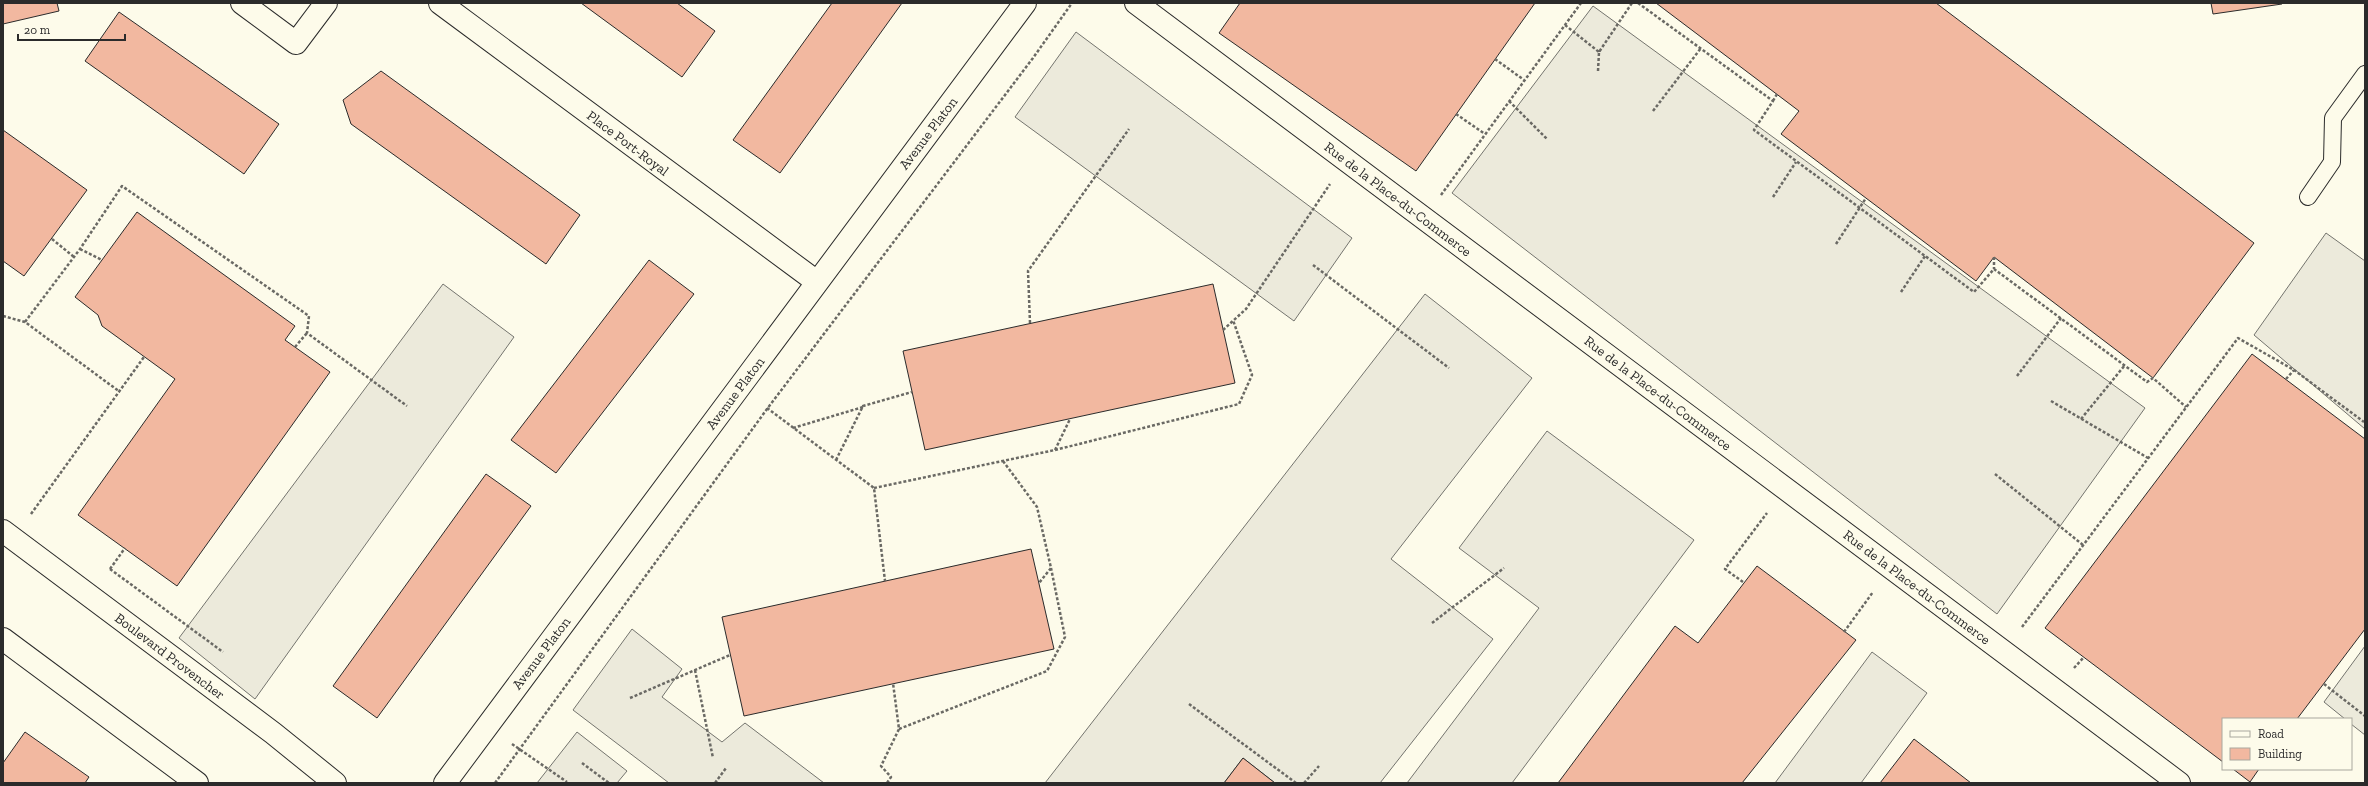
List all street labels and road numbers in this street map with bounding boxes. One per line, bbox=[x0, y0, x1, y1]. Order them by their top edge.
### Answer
street label: Avenue Platon bbox=[896, 94, 961, 173]
street label: Place Port-Royal bbox=[583, 107, 672, 180]
street label: Rue de la Place-du-Commerce bbox=[1321, 138, 1475, 261]
street label: Rue de la Place-du-Commerce bbox=[1581, 332, 1735, 455]
street label: Avenue Platon bbox=[703, 354, 768, 433]
street label: Rue de la Place-du-Commerce bbox=[1840, 526, 1994, 649]
street label: Boulevard Provencher bbox=[111, 609, 228, 703]
street label: Avenue Platon bbox=[509, 614, 574, 693]

